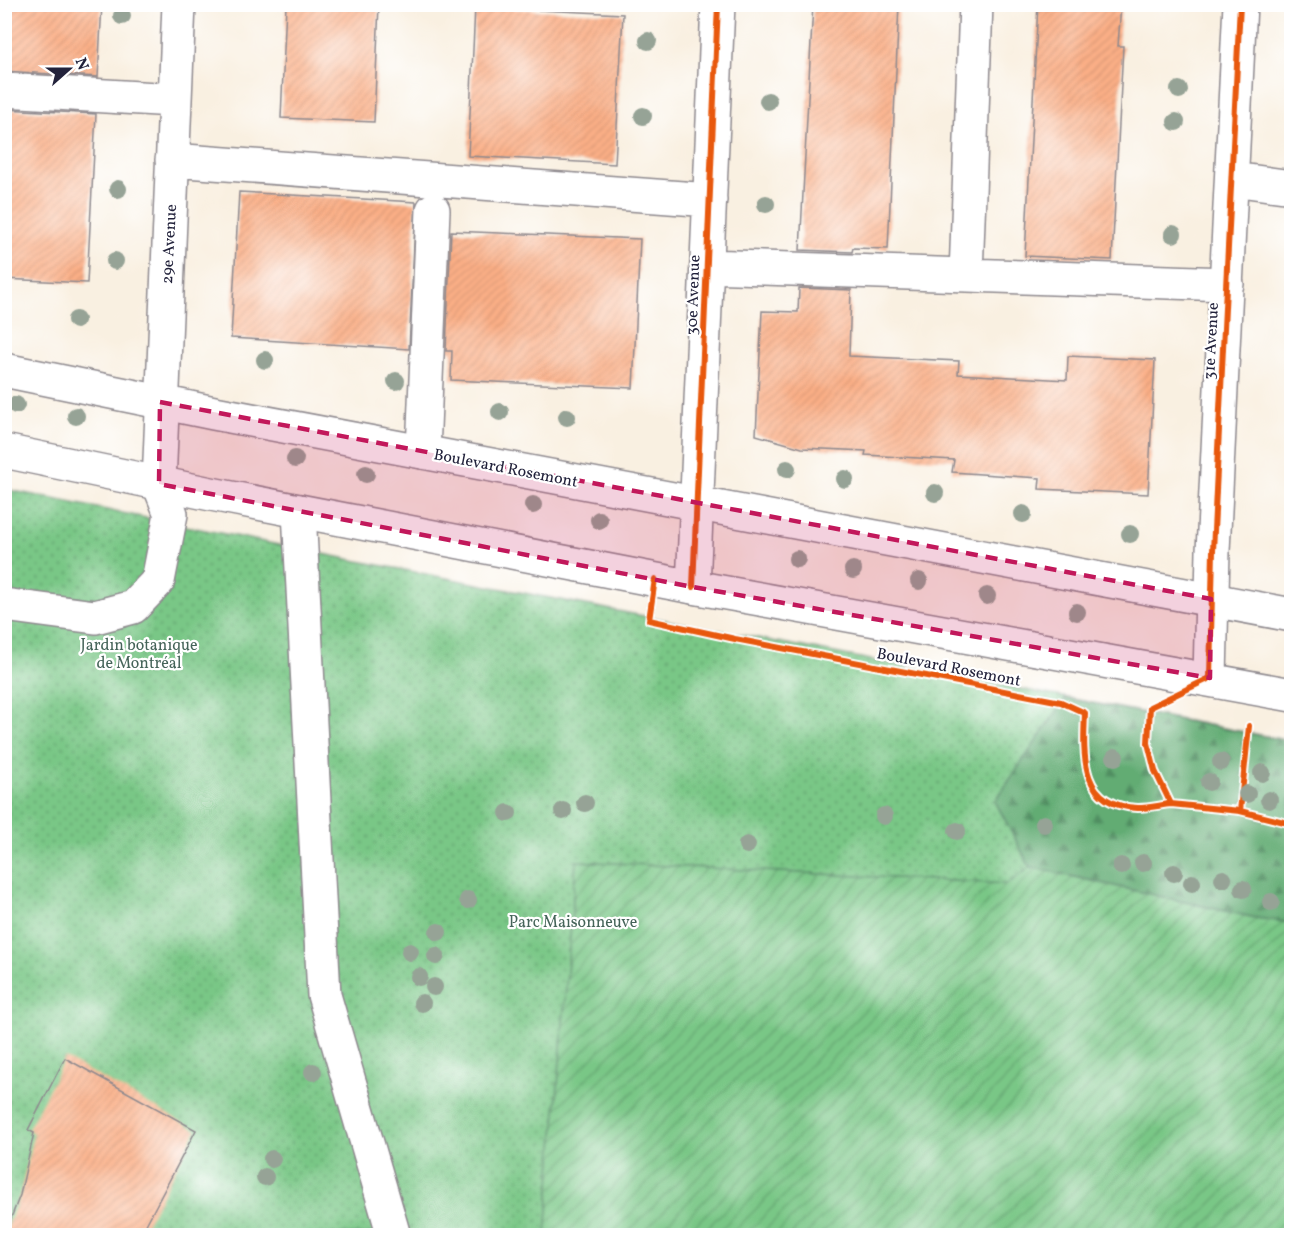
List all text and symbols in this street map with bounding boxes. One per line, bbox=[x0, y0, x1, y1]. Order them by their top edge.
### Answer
north arrow bbox=[39, 39, 99, 99]
text: N bbox=[69, 55, 94, 74]
street label: 29e Avenue bbox=[157, 204, 183, 285]
street label: 30e Avenue bbox=[682, 254, 706, 336]
street label: 31e Avenue bbox=[1199, 302, 1225, 380]
street label: Boulevard Rosemont bbox=[432, 444, 580, 494]
park label: Jardin botanique de Montréal bbox=[80, 635, 198, 675]
street label: Boulevard Rosemont bbox=[875, 643, 1023, 693]
park label: Parc Maisonneuve bbox=[509, 912, 637, 934]

